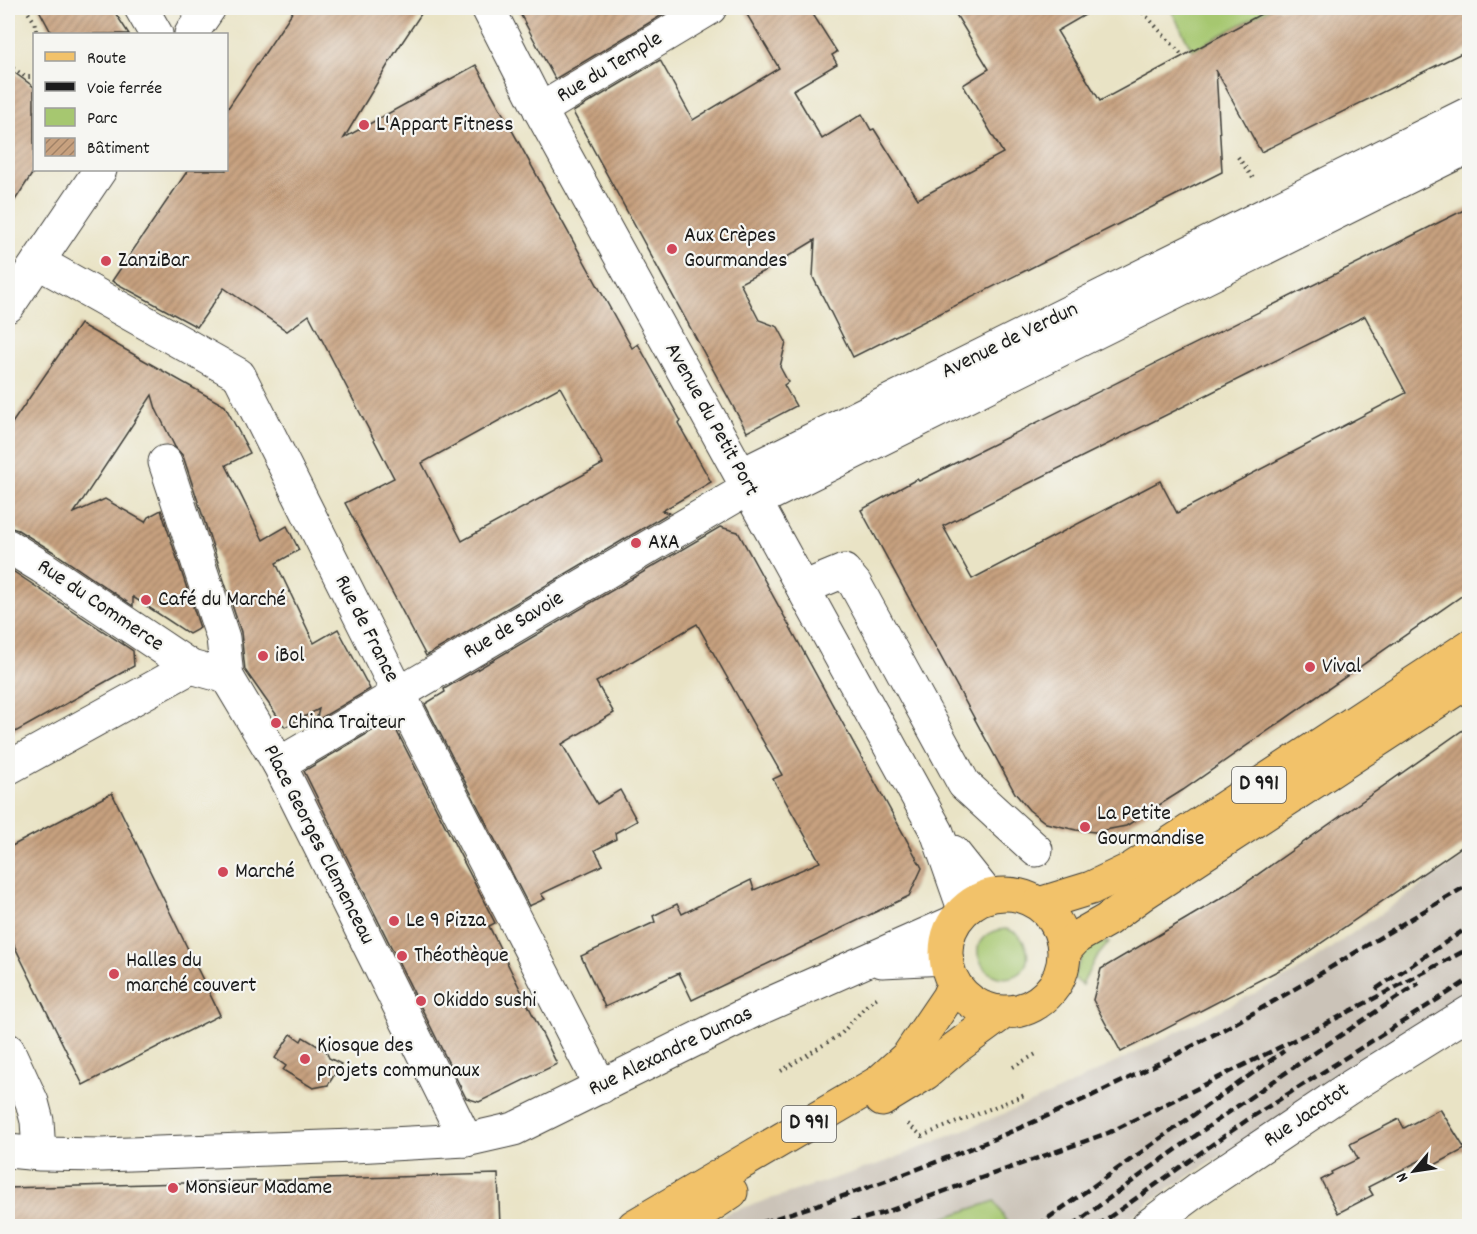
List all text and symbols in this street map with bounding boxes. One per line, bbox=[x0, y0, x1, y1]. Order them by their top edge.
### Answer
street label: Rue du Temple bbox=[551, 24, 669, 112]
legend bbox=[33, 33, 228, 171]
text: Route bbox=[87, 47, 126, 72]
text: Voie ferrée bbox=[87, 77, 162, 102]
text: Parc bbox=[87, 107, 118, 132]
place label: L'Appart Fitness bbox=[376, 110, 514, 141]
marker: L'Appart Fitness bbox=[357, 118, 371, 132]
text: Bâtiment bbox=[87, 137, 150, 162]
place label: Aux Crèpes Gourmandes bbox=[684, 221, 787, 277]
marker: Aux Crèpes Gourmandes bbox=[665, 242, 679, 256]
place label: ZanziBar bbox=[118, 246, 190, 277]
marker: ZanziBar bbox=[99, 254, 113, 268]
street label: Avenue de Verdun bbox=[936, 294, 1084, 388]
street label: Avenue du Petit Port bbox=[656, 338, 766, 502]
place label: AXA bbox=[648, 528, 680, 559]
marker: AXA bbox=[629, 536, 643, 550]
street label: Rue du Commerce bbox=[30, 552, 170, 660]
street label: Rue de France bbox=[326, 570, 406, 688]
street label: Rue de Savoie bbox=[458, 584, 570, 668]
place label: Café du Marché bbox=[158, 585, 286, 616]
marker: Café du Marché bbox=[139, 593, 153, 607]
place label: iBol bbox=[275, 641, 304, 672]
marker: iBol bbox=[256, 649, 270, 663]
place label: Vival bbox=[1322, 652, 1361, 683]
marker: Vival bbox=[1303, 660, 1317, 674]
place label: China Traiteur bbox=[288, 708, 406, 739]
marker: China Traiteur bbox=[269, 716, 283, 730]
street label: Place Georges Clemenceau bbox=[254, 740, 382, 950]
road number: D 991 bbox=[1232, 767, 1286, 803]
place label: La Petite Gourmandise bbox=[1097, 799, 1204, 855]
marker: La Petite Gourmandise bbox=[1078, 820, 1092, 834]
place label: Marché bbox=[235, 857, 295, 888]
marker: Marché bbox=[216, 865, 230, 879]
place label: Le 9 Pizza bbox=[406, 906, 487, 937]
marker: Le 9 Pizza bbox=[387, 914, 401, 928]
place label: Théothèque bbox=[414, 941, 509, 972]
place label: Halles du marché couvert bbox=[126, 946, 256, 1002]
marker: Théothèque bbox=[395, 949, 409, 963]
marker: Halles du marché couvert bbox=[107, 967, 121, 981]
place label: Okiddo sushi bbox=[433, 986, 536, 1017]
marker: Okiddo sushi bbox=[414, 994, 428, 1008]
street label: Rue Alexandre Dumas bbox=[584, 999, 758, 1105]
place label: Kiosque des projets communaux bbox=[317, 1031, 479, 1087]
marker: Kiosque des projets communaux bbox=[298, 1052, 312, 1066]
street label: Rue Jacotot bbox=[1258, 1076, 1356, 1156]
road number: D 991 bbox=[782, 1106, 836, 1142]
north arrow bbox=[1384, 1141, 1444, 1201]
text: N bbox=[1391, 1168, 1415, 1186]
place label: Monsieur Madame bbox=[185, 1173, 332, 1204]
marker: Monsieur Madame bbox=[166, 1181, 180, 1195]

